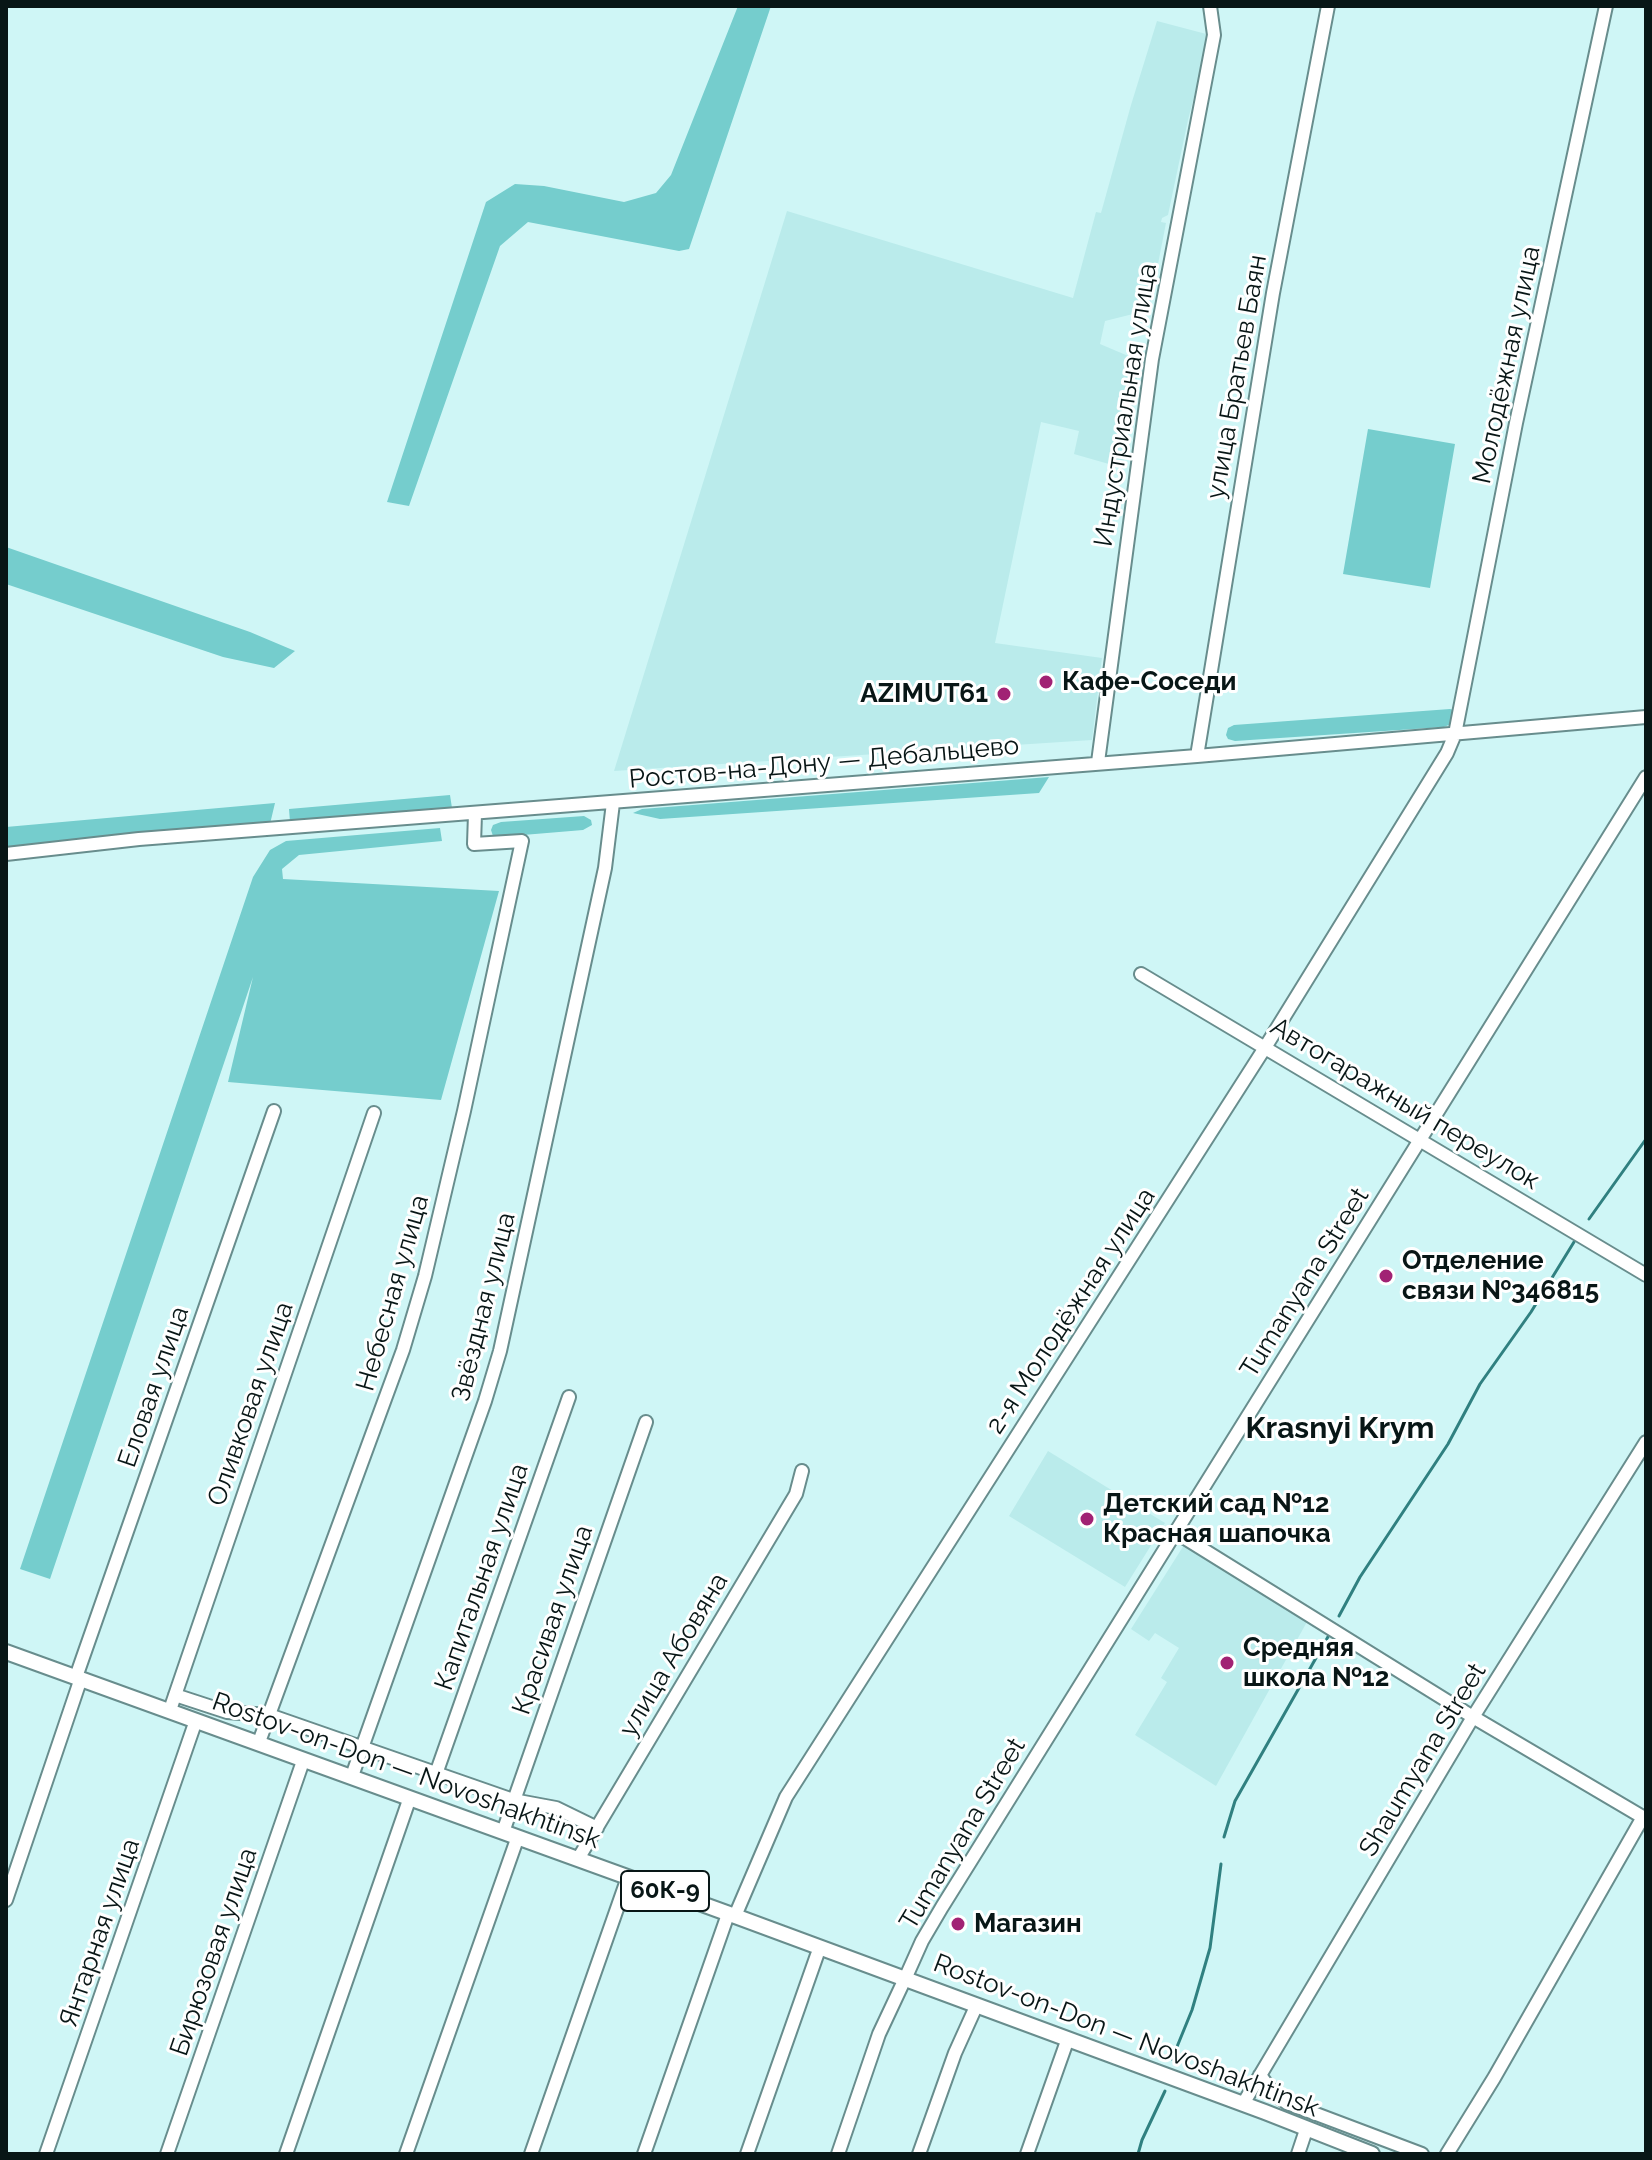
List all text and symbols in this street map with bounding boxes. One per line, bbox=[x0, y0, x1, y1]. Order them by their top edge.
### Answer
street label: Молодёжная улица bbox=[1467, 243, 1547, 487]
street label: улица Братьев Баян bbox=[1200, 252, 1274, 502]
street label: Индустриальная улица bbox=[1088, 261, 1164, 549]
place label: Кафе-Соседи bbox=[1062, 666, 1237, 698]
marker: Кафе-Соседи bbox=[1037, 673, 1055, 691]
place label: AZIMUT61 bbox=[860, 678, 988, 710]
marker: AZIMUT61 bbox=[995, 685, 1013, 703]
street label: Ростов-на-Дону — Дебальцево bbox=[628, 730, 1020, 796]
street label: Автогаражный переулок bbox=[1265, 1011, 1545, 1197]
street label: 2-я Молодёжная улица bbox=[980, 1182, 1162, 1440]
street label: Tumanyana Street bbox=[1234, 1182, 1376, 1384]
street label: Небесная улица bbox=[350, 1191, 436, 1395]
street label: Звёздная улица bbox=[445, 1209, 523, 1405]
place label: Отделение связи №346815 bbox=[1402, 1245, 1599, 1306]
marker: Отделение связи №346815 bbox=[1377, 1267, 1395, 1285]
street label: Оливковая улица bbox=[201, 1298, 301, 1510]
street label: Еловая улица bbox=[112, 1303, 196, 1471]
district label: Krasnyi Krym bbox=[1246, 1411, 1434, 1447]
street label: Капитальная улица bbox=[429, 1459, 535, 1695]
place label: Детский сад №12 Красная шапочка bbox=[1103, 1488, 1331, 1550]
marker: Детский сад №12 Красная шапочка bbox=[1078, 1510, 1096, 1528]
street label: Красивая улица bbox=[506, 1521, 600, 1719]
street label: улица Абовяна bbox=[613, 1568, 735, 1742]
place label: Средняя школа №12 bbox=[1243, 1632, 1389, 1694]
marker: Средняя школа №12 bbox=[1218, 1654, 1236, 1672]
street label: Shaumyana Street bbox=[1353, 1658, 1493, 1862]
street label: Rostov-on-Don — Novoshakhtinsk bbox=[208, 1686, 604, 1856]
street label: Tumanyana Street bbox=[893, 1733, 1033, 1935]
street label: Янтарная улица bbox=[53, 1835, 147, 2031]
street label: Бирюзовая улица bbox=[164, 1844, 264, 2060]
road number: 60К-9 bbox=[621, 1871, 709, 1911]
place label: Магазин bbox=[974, 1908, 1082, 1940]
marker: Магазин bbox=[949, 1915, 967, 1933]
street label: Rostov-on-Don — Novoshakhtinsk bbox=[929, 1948, 1323, 2124]

